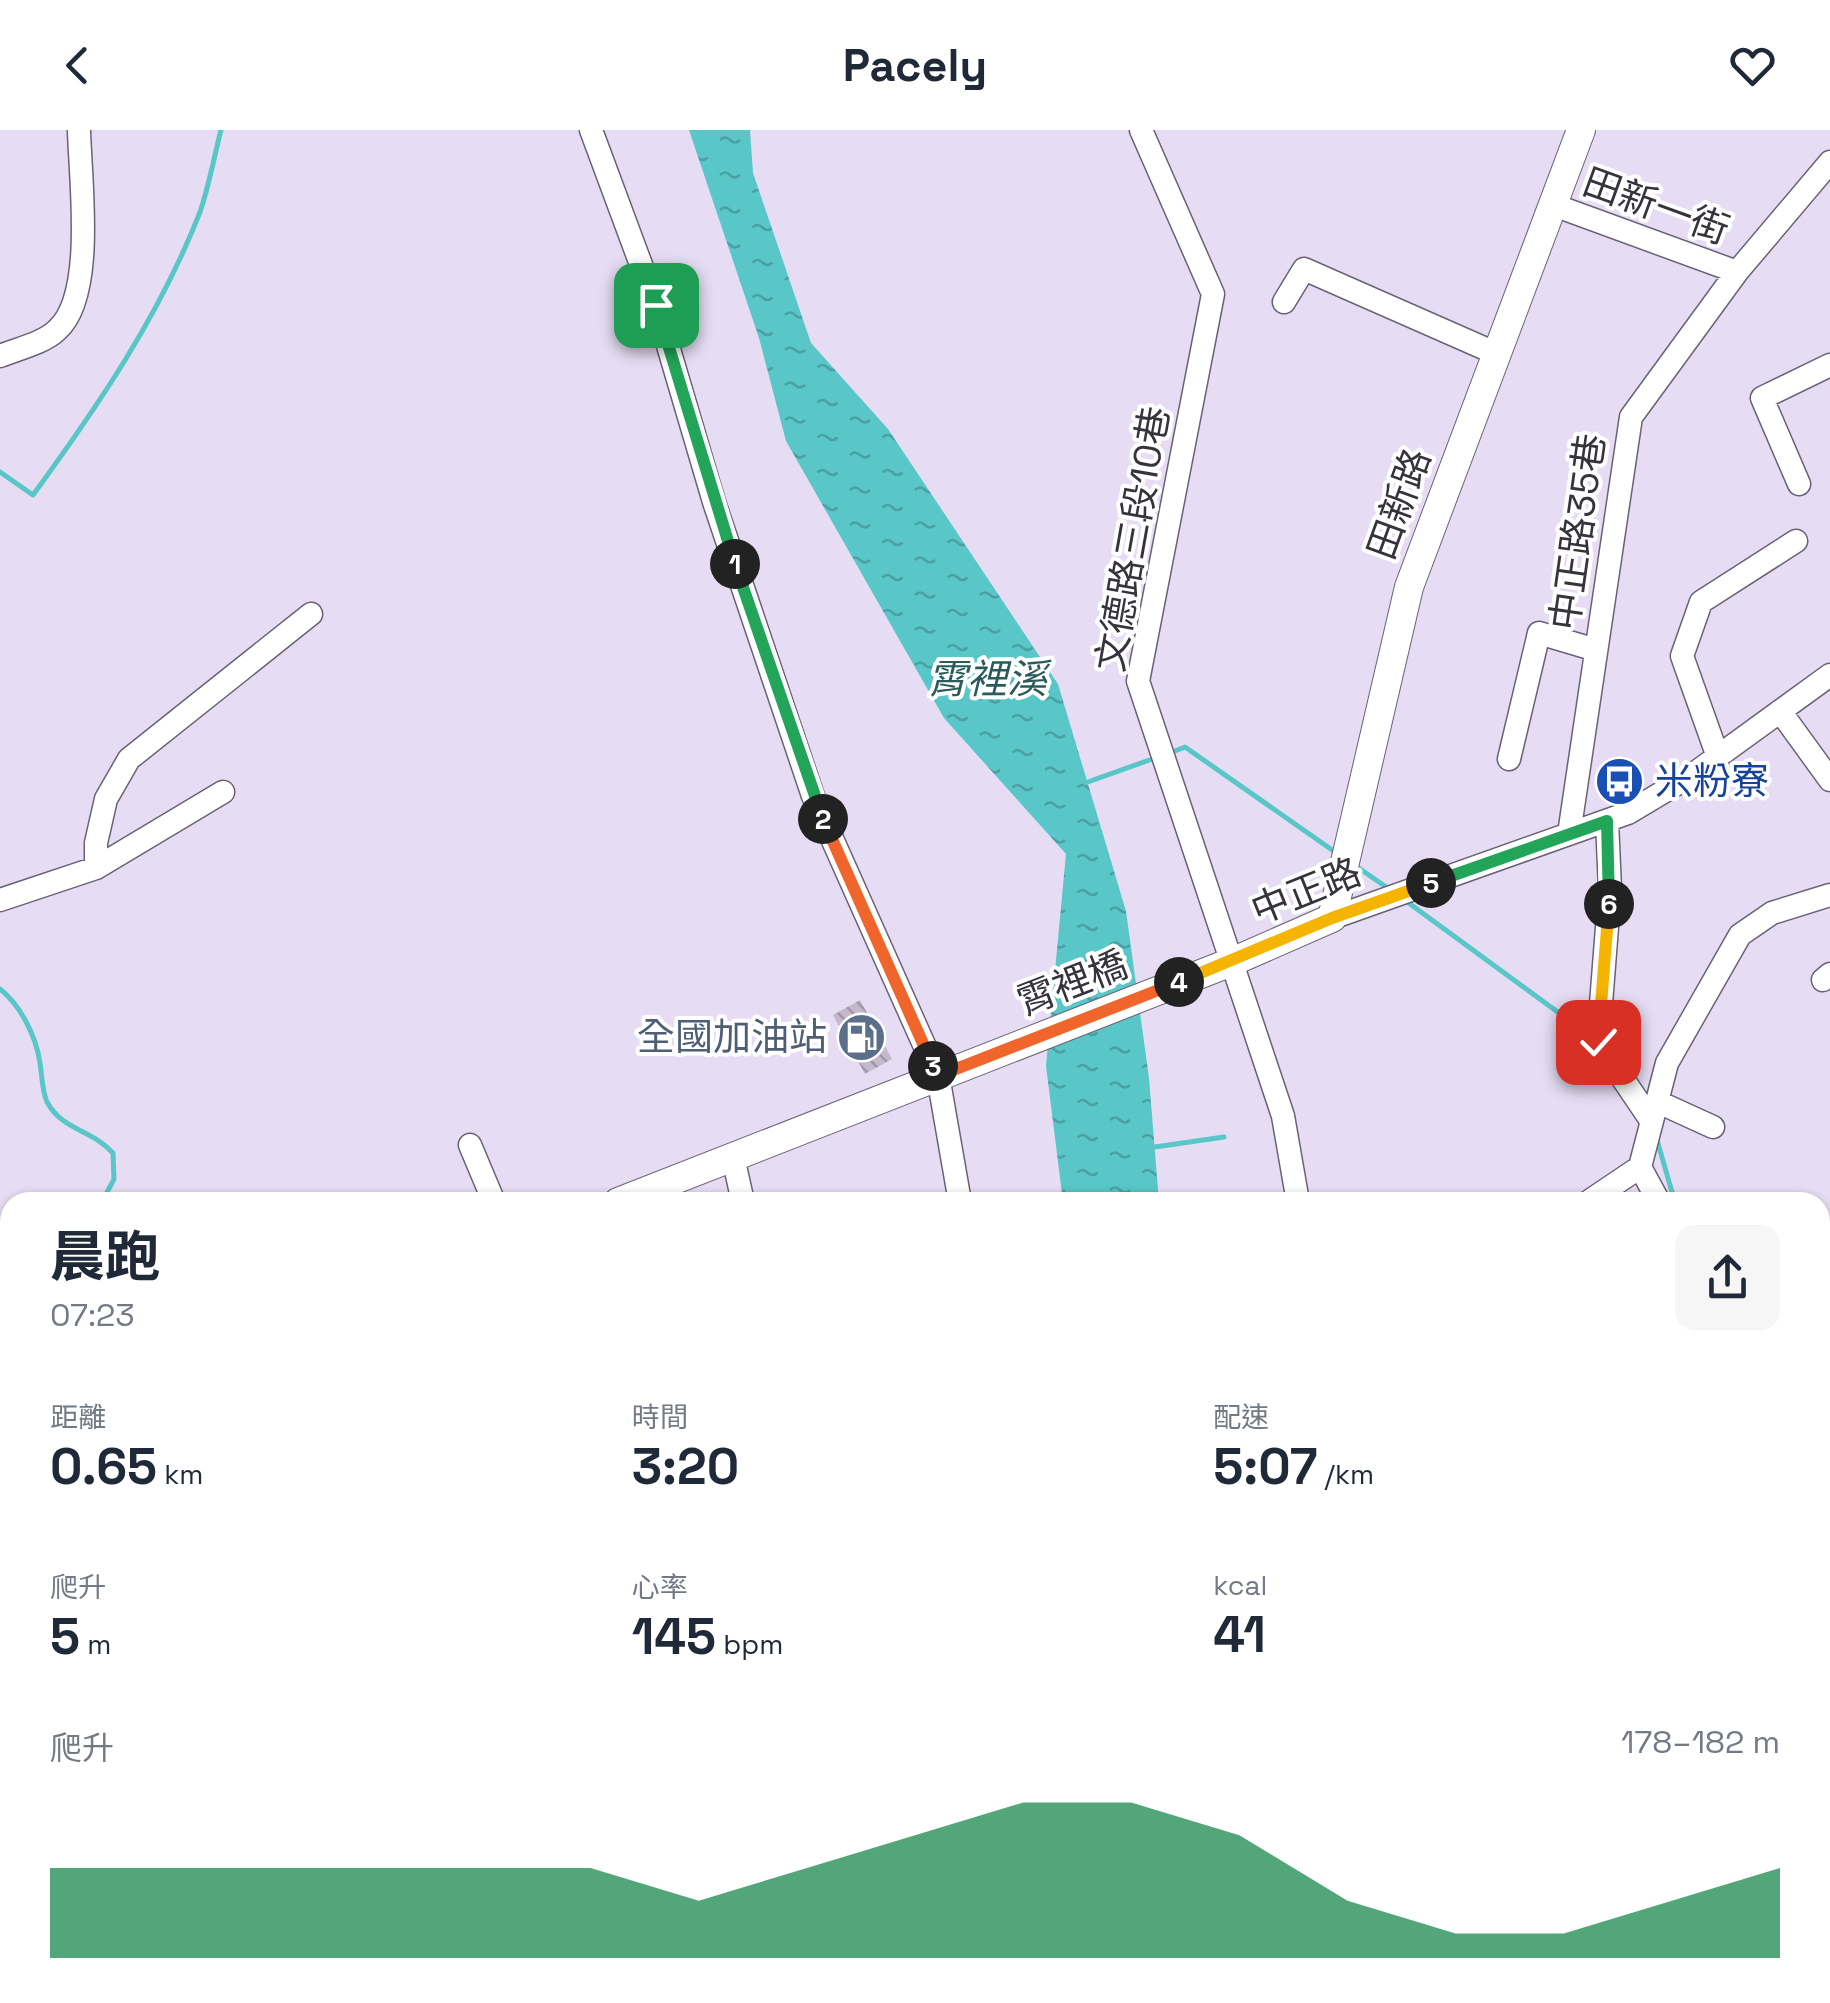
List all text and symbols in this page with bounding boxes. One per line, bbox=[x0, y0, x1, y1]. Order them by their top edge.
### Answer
text: Pacely bbox=[843, 37, 987, 94]
icon: back bbox=[50, 38, 105, 93]
icon: heart bbox=[1725, 38, 1780, 93]
street label: 田新一街 bbox=[1576, 157, 1736, 255]
pin bbox=[614, 263, 699, 348]
icon: arrive bbox=[629, 278, 684, 333]
street label: 文德路三段10巷 bbox=[1086, 403, 1180, 675]
street label: 中正路35巷 bbox=[1540, 431, 1616, 633]
street label: 田新路 bbox=[1357, 442, 1441, 566]
pin: 1 bbox=[710, 539, 760, 589]
text: 1 bbox=[729, 546, 741, 582]
water label: 霄裡溪 bbox=[927, 654, 1052, 705]
bus stop icon: 米粉寮 bbox=[1594, 755, 1646, 807]
place label: 米粉寮 bbox=[1655, 757, 1769, 805]
pin: 2 bbox=[798, 794, 848, 844]
text: 2 bbox=[815, 801, 831, 837]
street label: 中正路 bbox=[1244, 847, 1368, 935]
pin: 5 bbox=[1406, 858, 1456, 908]
text: 5 bbox=[1423, 865, 1439, 901]
pin: 6 bbox=[1584, 879, 1634, 929]
text: 6 bbox=[1600, 886, 1618, 922]
street label: 霄裡橋 bbox=[1010, 940, 1134, 1026]
pin: 4 bbox=[1154, 957, 1204, 1007]
text: 4 bbox=[1170, 964, 1188, 1000]
pin bbox=[1556, 1000, 1641, 1085]
fuel station icon: 全國加油站 bbox=[836, 1011, 888, 1063]
place label: 全國加油站 bbox=[637, 1013, 827, 1061]
icon: check bbox=[1571, 1015, 1626, 1070]
pin: 3 bbox=[908, 1041, 958, 1091]
text: 3 bbox=[924, 1048, 942, 1084]
text: 晨跑 bbox=[50, 1222, 160, 1292]
button: share bbox=[1675, 1225, 1780, 1330]
text: 07:23 bbox=[50, 1295, 135, 1335]
text: 距離 bbox=[50, 1399, 106, 1435]
text: 時間 bbox=[632, 1399, 688, 1435]
text: 配速 bbox=[1213, 1399, 1269, 1435]
text: 0.65 bbox=[50, 1435, 157, 1499]
text: 3:20 bbox=[632, 1435, 739, 1499]
text: 5:07 bbox=[1213, 1435, 1317, 1499]
text: km bbox=[157, 1456, 203, 1492]
text: /km bbox=[1317, 1456, 1374, 1492]
text: kcal bbox=[1213, 1567, 1267, 1603]
text: 爬升 bbox=[50, 1569, 106, 1605]
text: 心率 bbox=[632, 1569, 688, 1605]
text: 41 bbox=[1213, 1603, 1266, 1667]
text: 5 bbox=[50, 1605, 80, 1669]
text: 145 bbox=[632, 1605, 716, 1669]
text: m bbox=[80, 1626, 111, 1662]
text: bpm bbox=[716, 1626, 783, 1662]
text: 178–182 m bbox=[1621, 1722, 1780, 1762]
text: 爬升 bbox=[50, 1728, 114, 1768]

